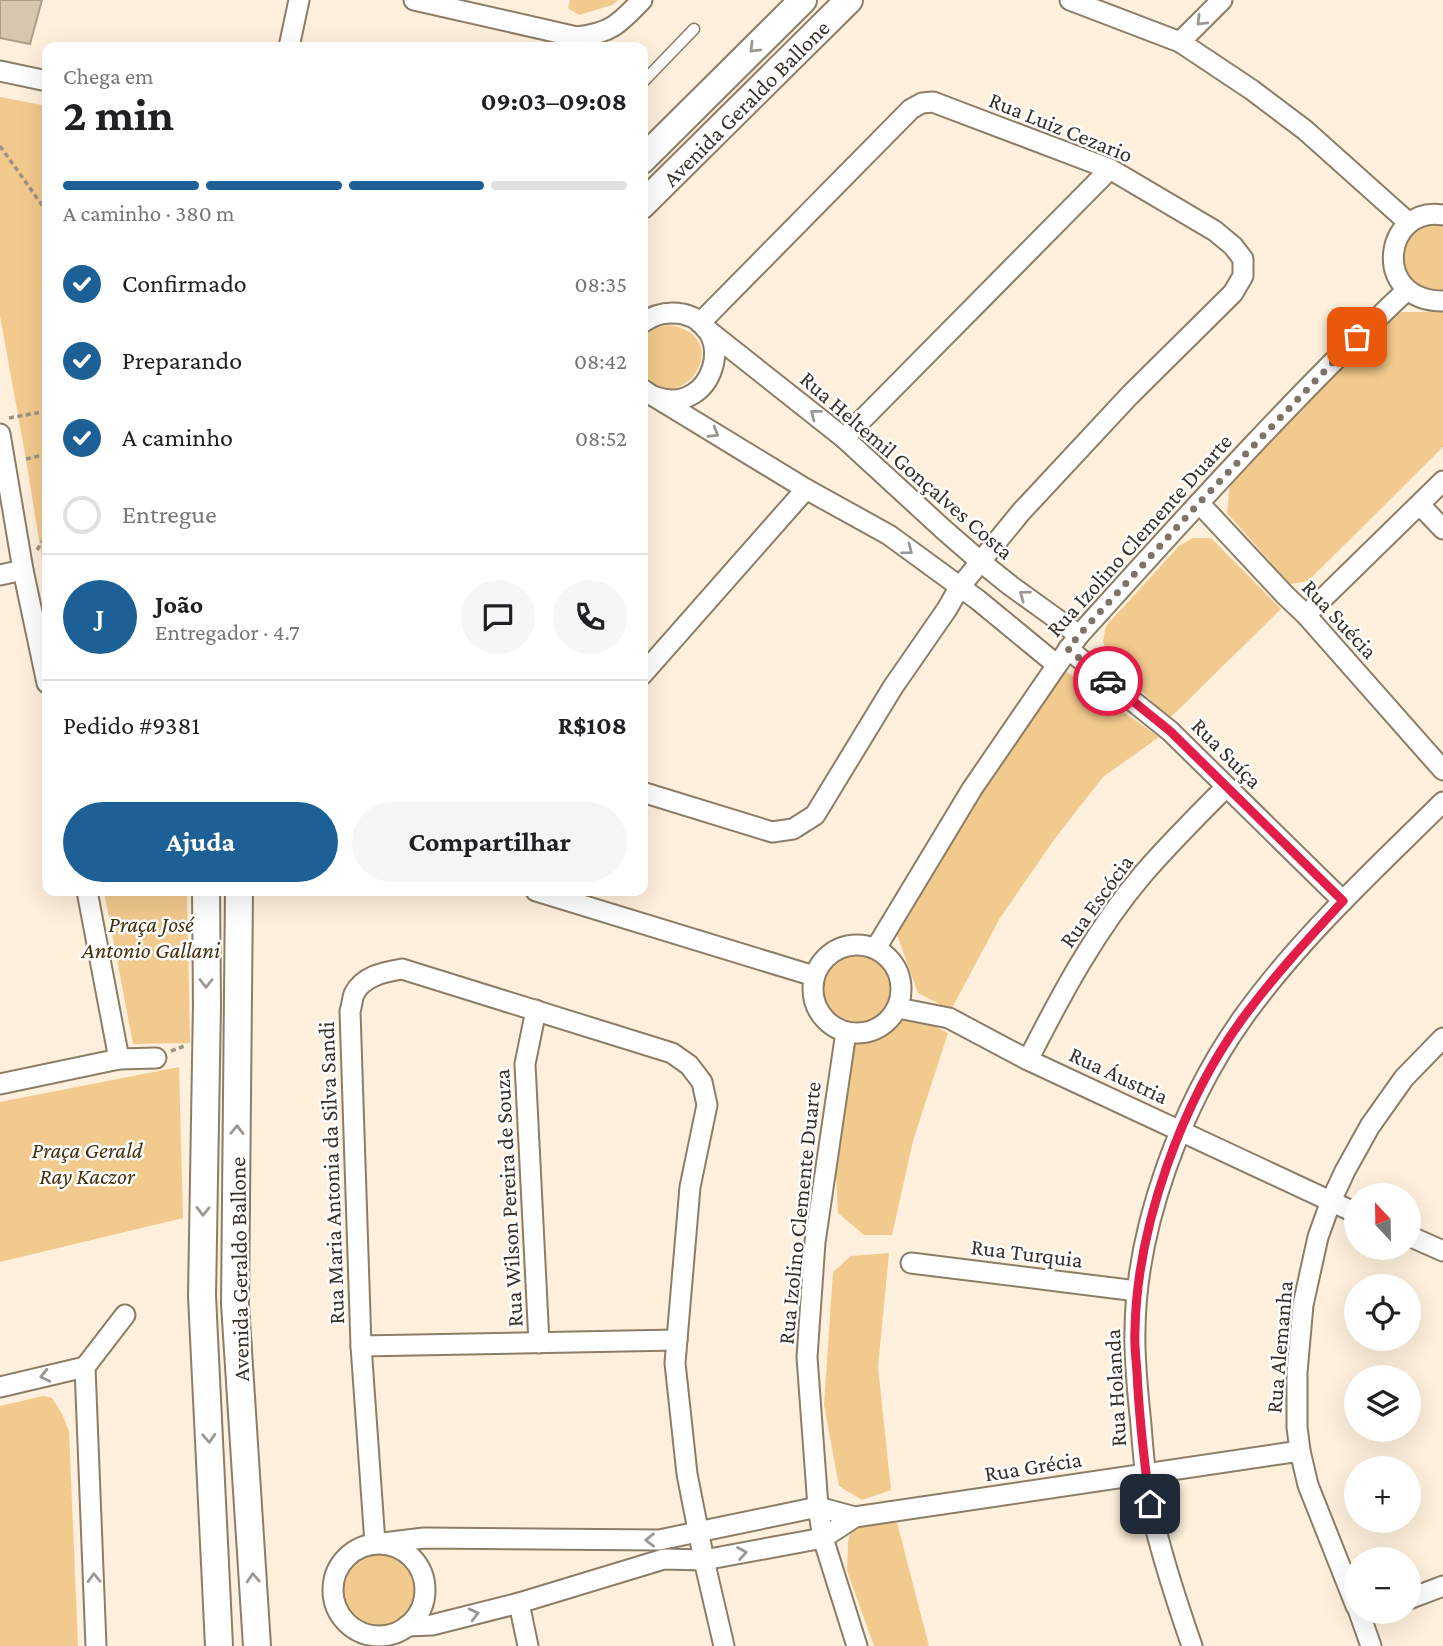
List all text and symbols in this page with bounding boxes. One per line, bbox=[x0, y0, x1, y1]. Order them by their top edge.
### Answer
one-way arrow bbox=[1197, 12, 1210, 25]
street label: Avenida Geraldo Ballone bbox=[657, 14, 835, 192]
one-way arrow bbox=[750, 40, 763, 53]
text: Chega em bbox=[63, 63, 154, 89]
street label: Rua Luiz Cezario bbox=[985, 86, 1137, 168]
text: 09:03–09:08 bbox=[481, 87, 627, 116]
text: 2 min bbox=[63, 89, 174, 140]
text: A caminho · 380 m bbox=[63, 200, 234, 226]
icon: check bbox=[63, 265, 101, 303]
text: Confirmado bbox=[122, 269, 247, 298]
text: 08:35 bbox=[575, 271, 627, 297]
pin bbox=[1327, 307, 1387, 367]
icon: bag bbox=[1338, 318, 1376, 356]
icon: check bbox=[63, 342, 101, 380]
text: Preparando bbox=[122, 346, 242, 375]
text: 08:42 bbox=[574, 348, 627, 374]
street label: Rua Heltemil Gonçalves Costa bbox=[795, 365, 1019, 565]
one-way arrow bbox=[810, 410, 822, 423]
icon: check bbox=[63, 419, 101, 457]
text: A caminho bbox=[122, 423, 233, 452]
one-way arrow bbox=[706, 424, 719, 437]
text: 08:52 bbox=[575, 425, 627, 451]
street label: Rua Izolino Clemente Duarte bbox=[1041, 428, 1237, 642]
text: Entregue bbox=[122, 500, 217, 529]
one-way arrow bbox=[901, 542, 913, 554]
street label: Rua Suécia bbox=[1297, 574, 1383, 664]
button: chat bbox=[461, 580, 535, 654]
button: phone bbox=[553, 580, 627, 654]
text: João bbox=[155, 590, 203, 619]
one-way arrow bbox=[1019, 591, 1032, 604]
text: J bbox=[96, 603, 104, 632]
text: Entregador · 4.7 bbox=[155, 619, 300, 645]
courier bbox=[1073, 646, 1143, 716]
icon: car bbox=[1089, 662, 1127, 700]
text: Pedido #9381 bbox=[63, 711, 200, 740]
text: R$108 bbox=[558, 711, 627, 740]
street label: Rua Suíça bbox=[1186, 712, 1268, 794]
button: Ajuda bbox=[63, 802, 338, 882]
button: Compartilhar bbox=[352, 802, 627, 882]
street label: Rua Escócia bbox=[1054, 849, 1139, 952]
park label: Praça José Antonio Gallani bbox=[81, 911, 221, 963]
one-way arrow bbox=[199, 978, 214, 989]
street label: Rua Maria Antonia da Silva Sandi bbox=[313, 1021, 349, 1325]
street label: Rua Áustria bbox=[1065, 1041, 1173, 1109]
street label: Rua Wilson Pereira de Souza bbox=[488, 1068, 528, 1328]
street label: Rua Izolino Clemente Duarte bbox=[772, 1080, 826, 1346]
one-way arrow bbox=[229, 1125, 245, 1135]
park label: Praça Gerald Ray Kaczor bbox=[31, 1137, 144, 1189]
street label: Avenida Geraldo Ballone bbox=[224, 1156, 254, 1382]
north arrow bbox=[1344, 1183, 1421, 1260]
map controls bbox=[1344, 1183, 1421, 1624]
one-way arrow bbox=[195, 1206, 211, 1217]
street label: Rua Turquia bbox=[970, 1233, 1085, 1273]
button: locate bbox=[1344, 1274, 1421, 1351]
street label: Rua Alemanha bbox=[1260, 1279, 1298, 1415]
street label: Rua Holanda bbox=[1099, 1328, 1131, 1448]
button: layers bbox=[1344, 1365, 1421, 1442]
one-way arrow bbox=[40, 1368, 52, 1382]
one-way arrow bbox=[202, 1433, 217, 1444]
street label: Rua Grécia bbox=[982, 1445, 1084, 1487]
button: + bbox=[1344, 1456, 1421, 1533]
pin bbox=[1120, 1474, 1180, 1534]
icon: home bbox=[1131, 1485, 1169, 1523]
one-way arrow bbox=[644, 1532, 655, 1547]
one-way arrow bbox=[736, 1546, 748, 1561]
button: − bbox=[1344, 1547, 1421, 1624]
one-way arrow bbox=[86, 1572, 101, 1583]
one-way arrow bbox=[245, 1572, 260, 1583]
one-way arrow bbox=[468, 1608, 480, 1622]

